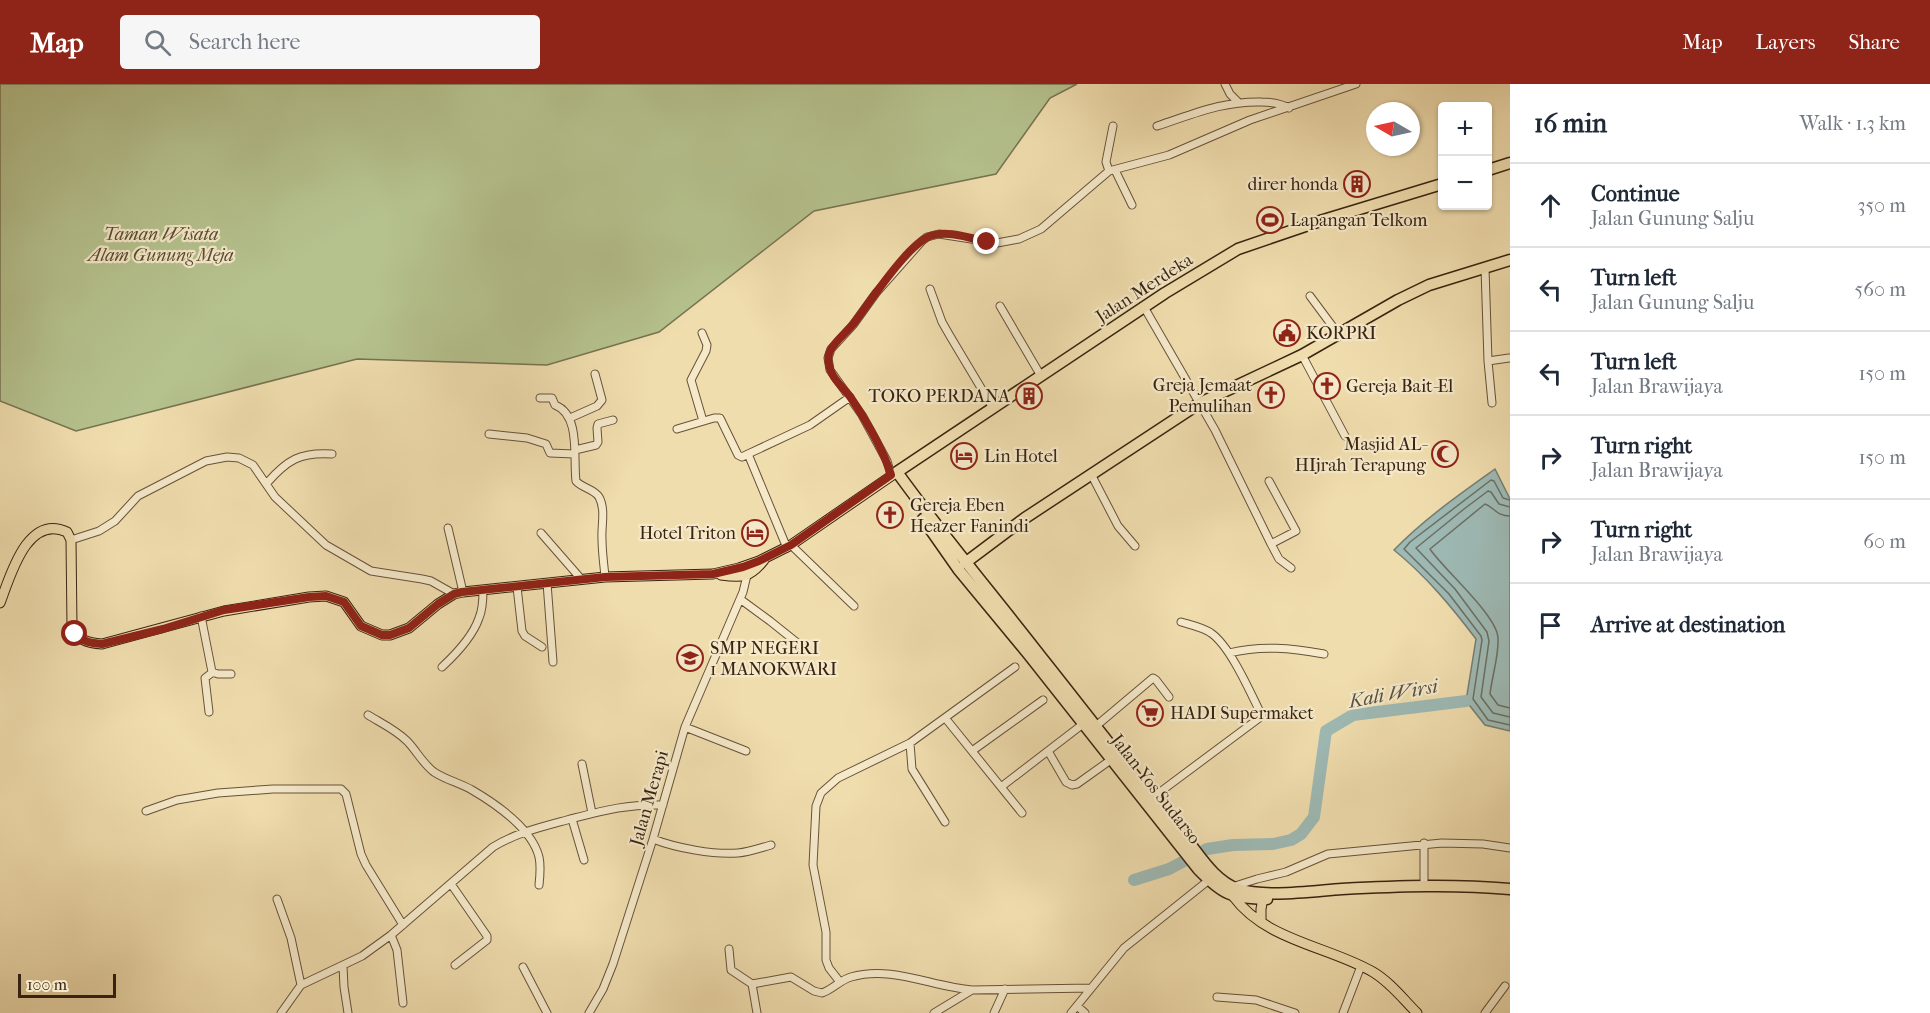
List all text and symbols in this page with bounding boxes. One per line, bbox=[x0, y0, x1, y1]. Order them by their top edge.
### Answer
search box bbox=[120, 15, 540, 69]
text: Map bbox=[30, 26, 84, 59]
icon: search bbox=[141, 26, 174, 59]
text: Search here bbox=[189, 29, 300, 55]
text: Map bbox=[1682, 30, 1723, 54]
text: Layers bbox=[1756, 30, 1815, 54]
text: Share bbox=[1848, 30, 1900, 54]
north arrow bbox=[1366, 102, 1420, 156]
map controls bbox=[1438, 102, 1492, 210]
button: + bbox=[1438, 102, 1492, 156]
text: 16 min bbox=[1534, 108, 1607, 139]
text: Walk · 1.3 km bbox=[1800, 112, 1906, 135]
button: − bbox=[1438, 156, 1492, 210]
building icon: direr honda bbox=[1342, 169, 1372, 199]
place label: direr honda bbox=[1247, 174, 1339, 195]
text: Continue bbox=[1591, 181, 1680, 207]
icon: ahead bbox=[1534, 189, 1567, 222]
text: 350 m bbox=[1857, 194, 1906, 217]
sports icon: Lapangan Telkom bbox=[1255, 205, 1285, 235]
text: Jalan Gunung Salju bbox=[1591, 207, 1754, 230]
place label: Lapangan Telkom bbox=[1290, 210, 1427, 231]
park label: Taman Wisata Alam Gunung Meja bbox=[86, 224, 234, 266]
route end bbox=[973, 228, 999, 254]
street label: Jalan Merdeka bbox=[1090, 249, 1197, 329]
text: Turn left bbox=[1591, 265, 1677, 291]
icon: left bbox=[1534, 273, 1567, 306]
text: 560 m bbox=[1855, 278, 1906, 301]
text: Jalan Gunung Salju bbox=[1591, 291, 1754, 314]
public building icon: KORPRI bbox=[1272, 318, 1302, 348]
place label: KORPRI bbox=[1306, 323, 1376, 344]
text: Turn left bbox=[1591, 349, 1677, 375]
icon: left bbox=[1534, 357, 1567, 390]
text: 150 m bbox=[1858, 362, 1906, 385]
church icon: Gereja Bait-El bbox=[1312, 371, 1342, 401]
place label: Greja Jemaat Pemulihan bbox=[1153, 375, 1253, 417]
text: Jalan Brawijaya bbox=[1591, 375, 1723, 398]
place label: Gereja Bait-El bbox=[1346, 376, 1453, 397]
church icon: Greja Jemaat Pemulihan bbox=[1256, 380, 1286, 410]
building icon: TOKO PERDANA bbox=[1014, 381, 1044, 411]
place label: TOKO PERDANA bbox=[869, 386, 1010, 407]
text: Turn right bbox=[1591, 433, 1692, 459]
place label: Masjid AL- HIjrah Terapung bbox=[1295, 434, 1428, 476]
mosque icon: Masjid AL- HIjrah Terapung bbox=[1430, 439, 1460, 469]
hotel icon: Lin Hotel bbox=[949, 441, 979, 471]
icon: right bbox=[1534, 441, 1567, 474]
place label: Lin Hotel bbox=[984, 446, 1058, 467]
text: 150 m bbox=[1858, 446, 1906, 469]
text: Jalan Brawijaya bbox=[1591, 459, 1723, 482]
place label: Gereja Eben Heazer Fanindi bbox=[910, 495, 1029, 537]
church icon: Gereja Eben Heazer Fanindi bbox=[875, 500, 905, 530]
text: Turn right bbox=[1591, 517, 1692, 543]
hotel icon: Hotel Triton bbox=[740, 518, 770, 548]
place label: Hotel Triton bbox=[639, 523, 737, 544]
icon: right bbox=[1534, 525, 1567, 558]
text: 60 m bbox=[1863, 530, 1906, 553]
text: Jalan Brawijaya bbox=[1591, 543, 1723, 566]
icon: arrive bbox=[1534, 609, 1567, 642]
text: Arrive at destination bbox=[1591, 612, 1785, 638]
route start bbox=[61, 620, 87, 646]
place label: SMP NEGERI 1 MANOKWARI bbox=[710, 638, 837, 680]
school or university icon: SMP NEGERI 1 MANOKWARI bbox=[675, 643, 705, 673]
water label: Kali Wirsi bbox=[1345, 674, 1441, 713]
supermarket icon: HADI Supermaket bbox=[1135, 698, 1165, 728]
place label: HADI Supermaket bbox=[1170, 703, 1314, 724]
street label: Jalan Yos Sudarso bbox=[1105, 729, 1205, 848]
street label: Jalan Merapi bbox=[625, 747, 673, 850]
scale bar bbox=[18, 971, 116, 998]
text: 100 m bbox=[27, 975, 67, 994]

